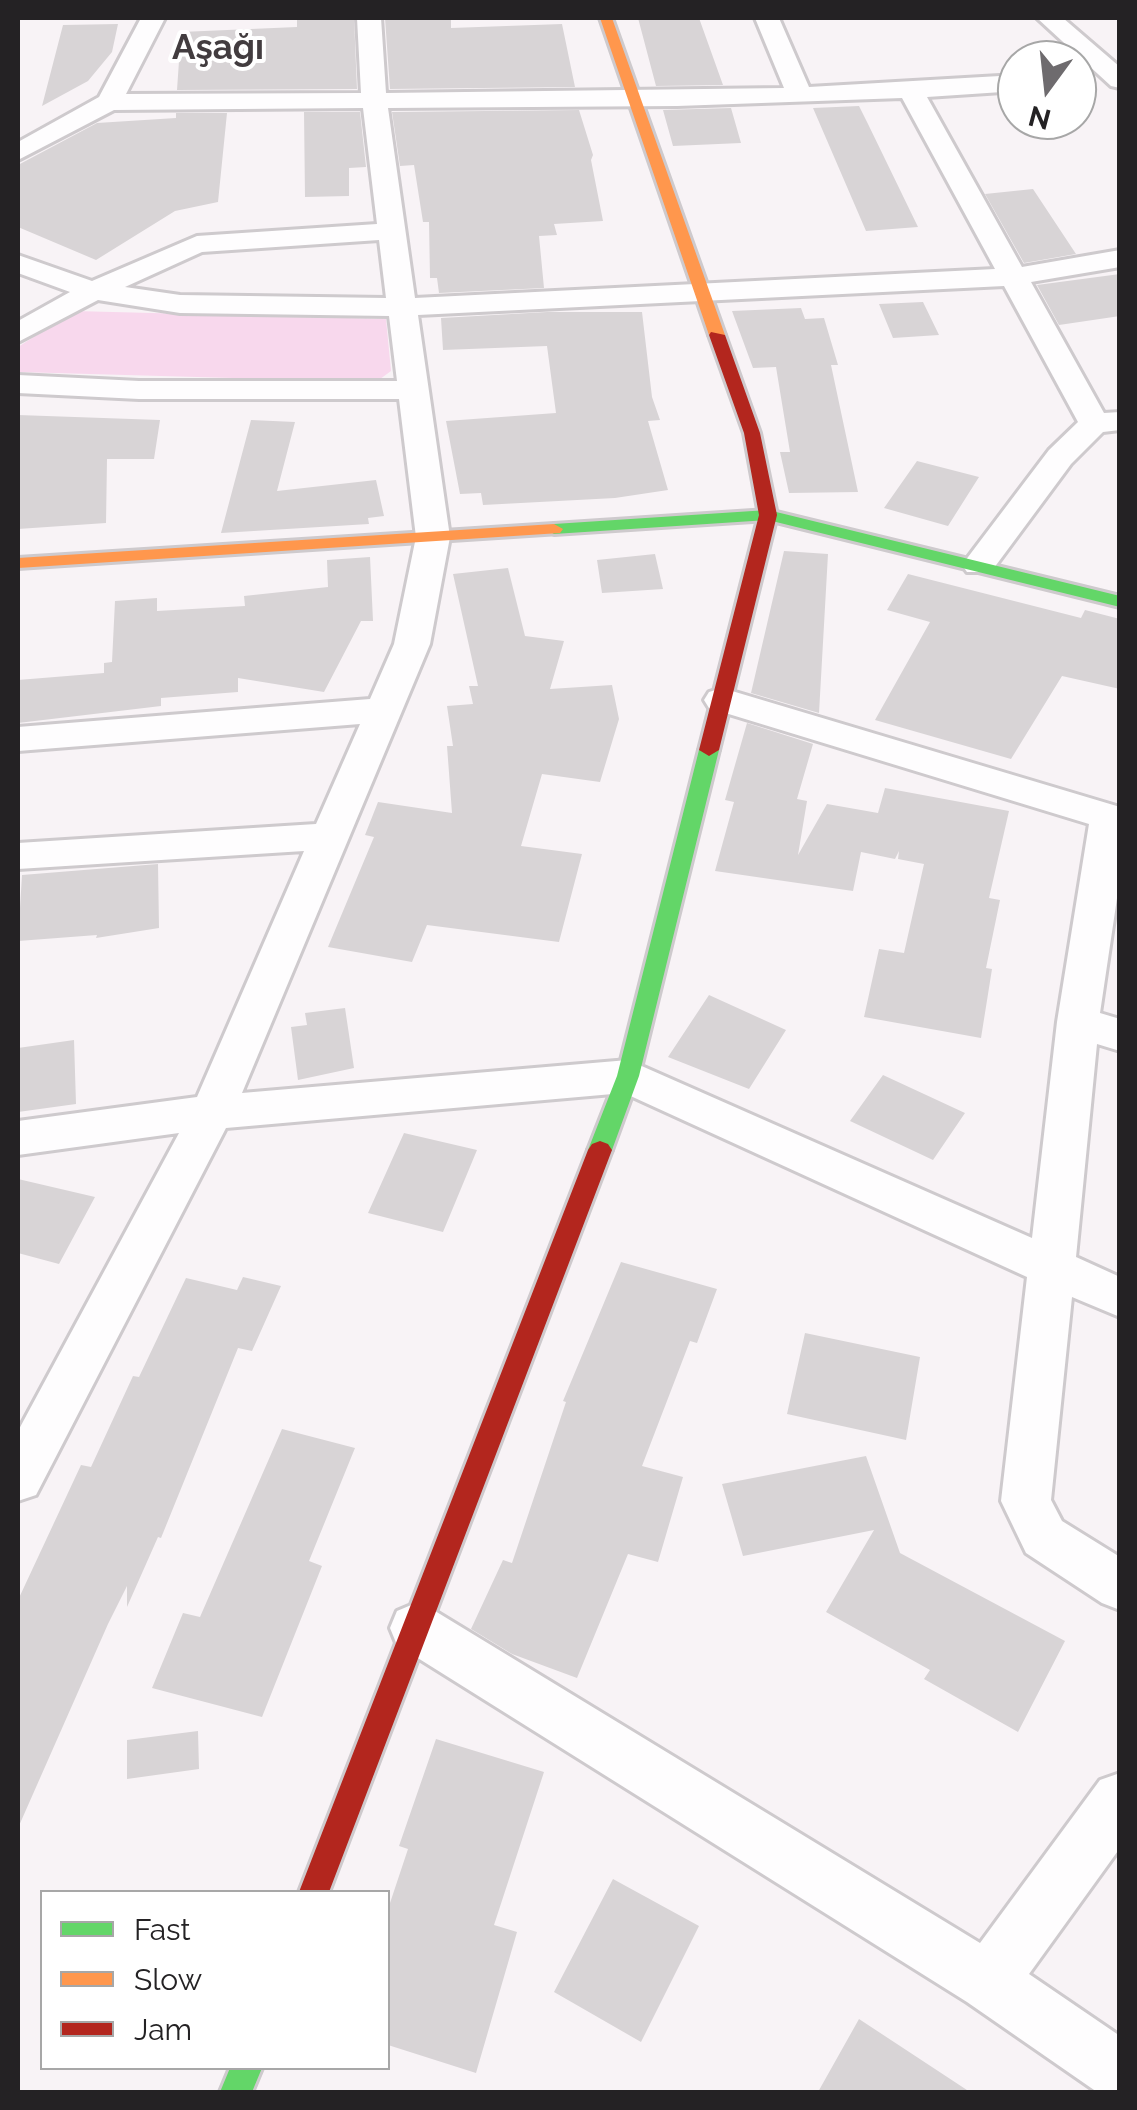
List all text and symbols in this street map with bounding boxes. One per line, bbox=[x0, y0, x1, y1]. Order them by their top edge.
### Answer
district label: Aşağı bbox=[172, 27, 264, 69]
north arrow bbox=[997, 40, 1097, 140]
text: N bbox=[1025, 99, 1054, 136]
legend bbox=[40, 1890, 390, 2070]
text: Fast bbox=[134, 1912, 191, 1947]
text: Slow bbox=[134, 1962, 202, 1997]
text: Jam bbox=[134, 2012, 192, 2047]

